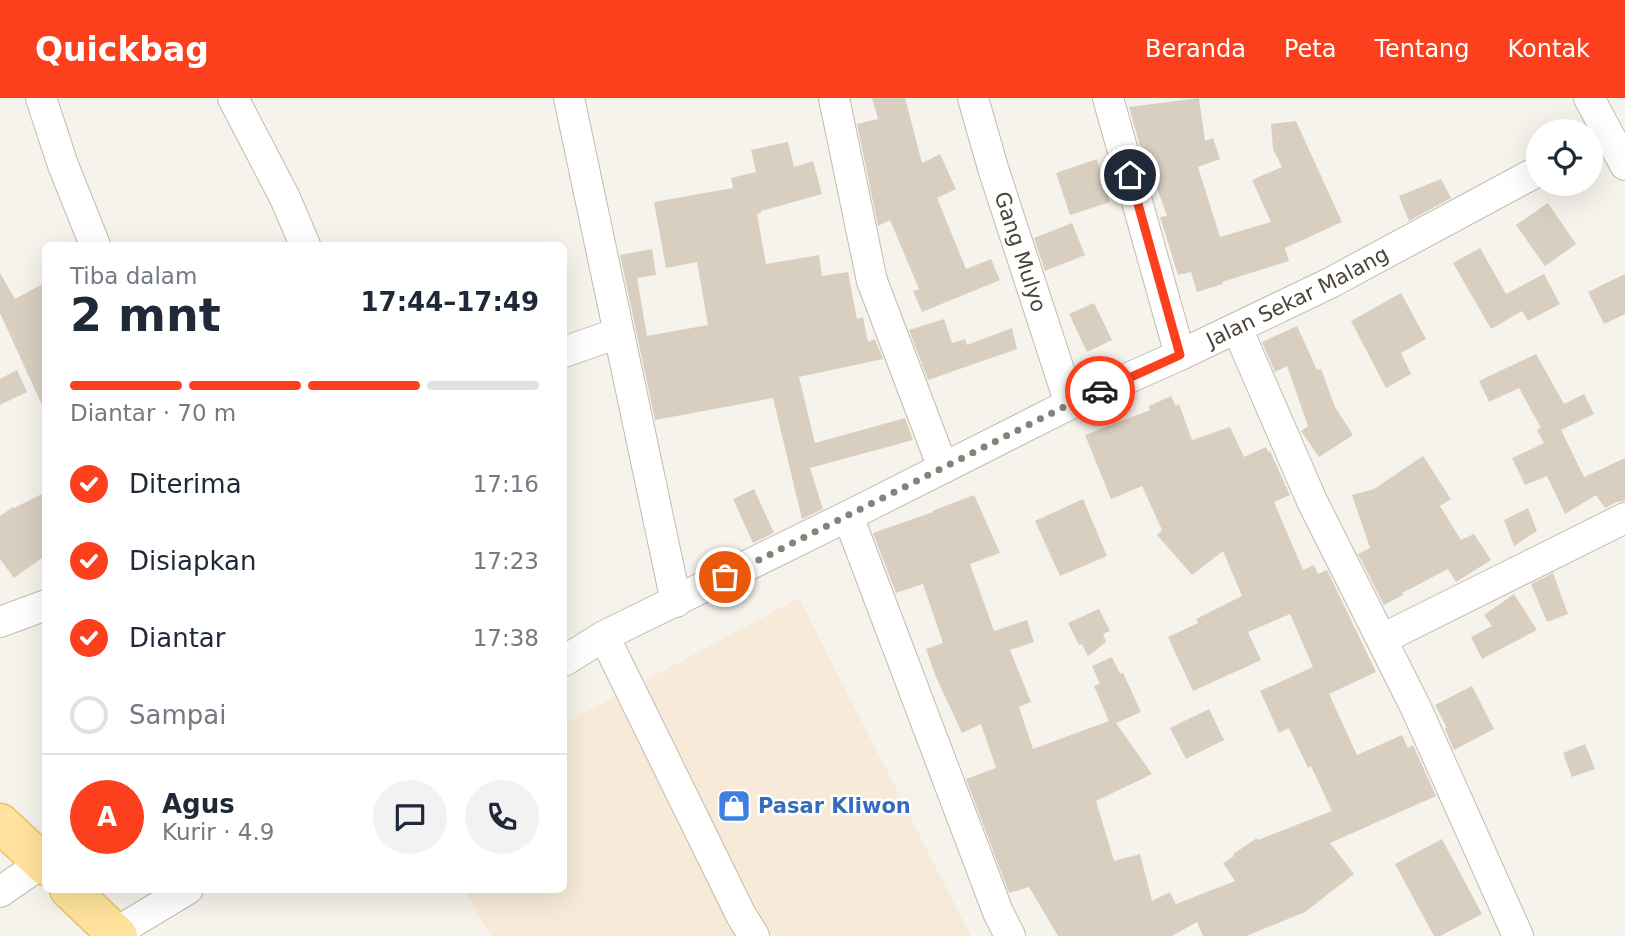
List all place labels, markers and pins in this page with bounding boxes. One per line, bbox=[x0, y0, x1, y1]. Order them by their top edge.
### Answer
pin bbox=[1100, 145, 1160, 205]
pin bbox=[695, 547, 755, 607]
shop icon: Pasar Kliwon bbox=[715, 787, 753, 825]
place label: Pasar Kliwon bbox=[758, 794, 911, 818]

